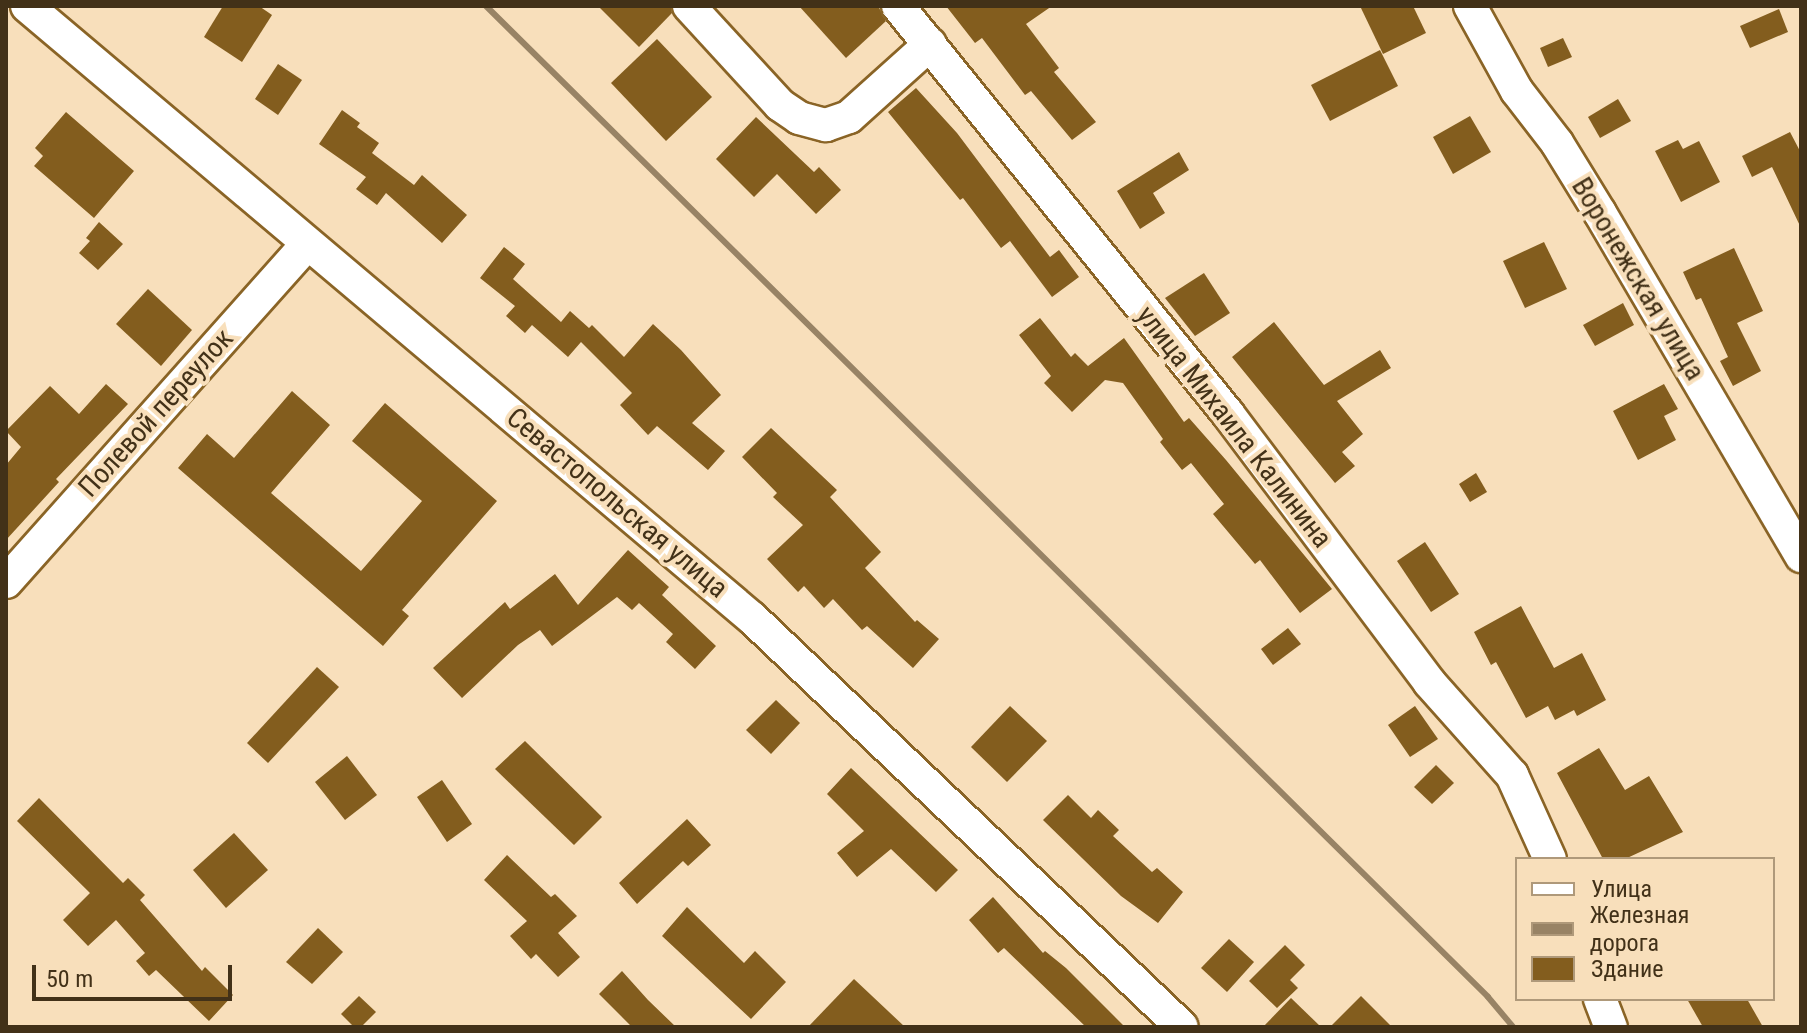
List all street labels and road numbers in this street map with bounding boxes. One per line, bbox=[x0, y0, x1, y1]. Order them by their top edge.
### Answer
street label: Воронежская улица bbox=[1564, 172, 1712, 386]
street label: улица Михаила Калинина bbox=[1129, 299, 1339, 555]
street label: Полевой переулок bbox=[72, 322, 240, 504]
street label: Севастопольская улица bbox=[500, 401, 734, 605]

